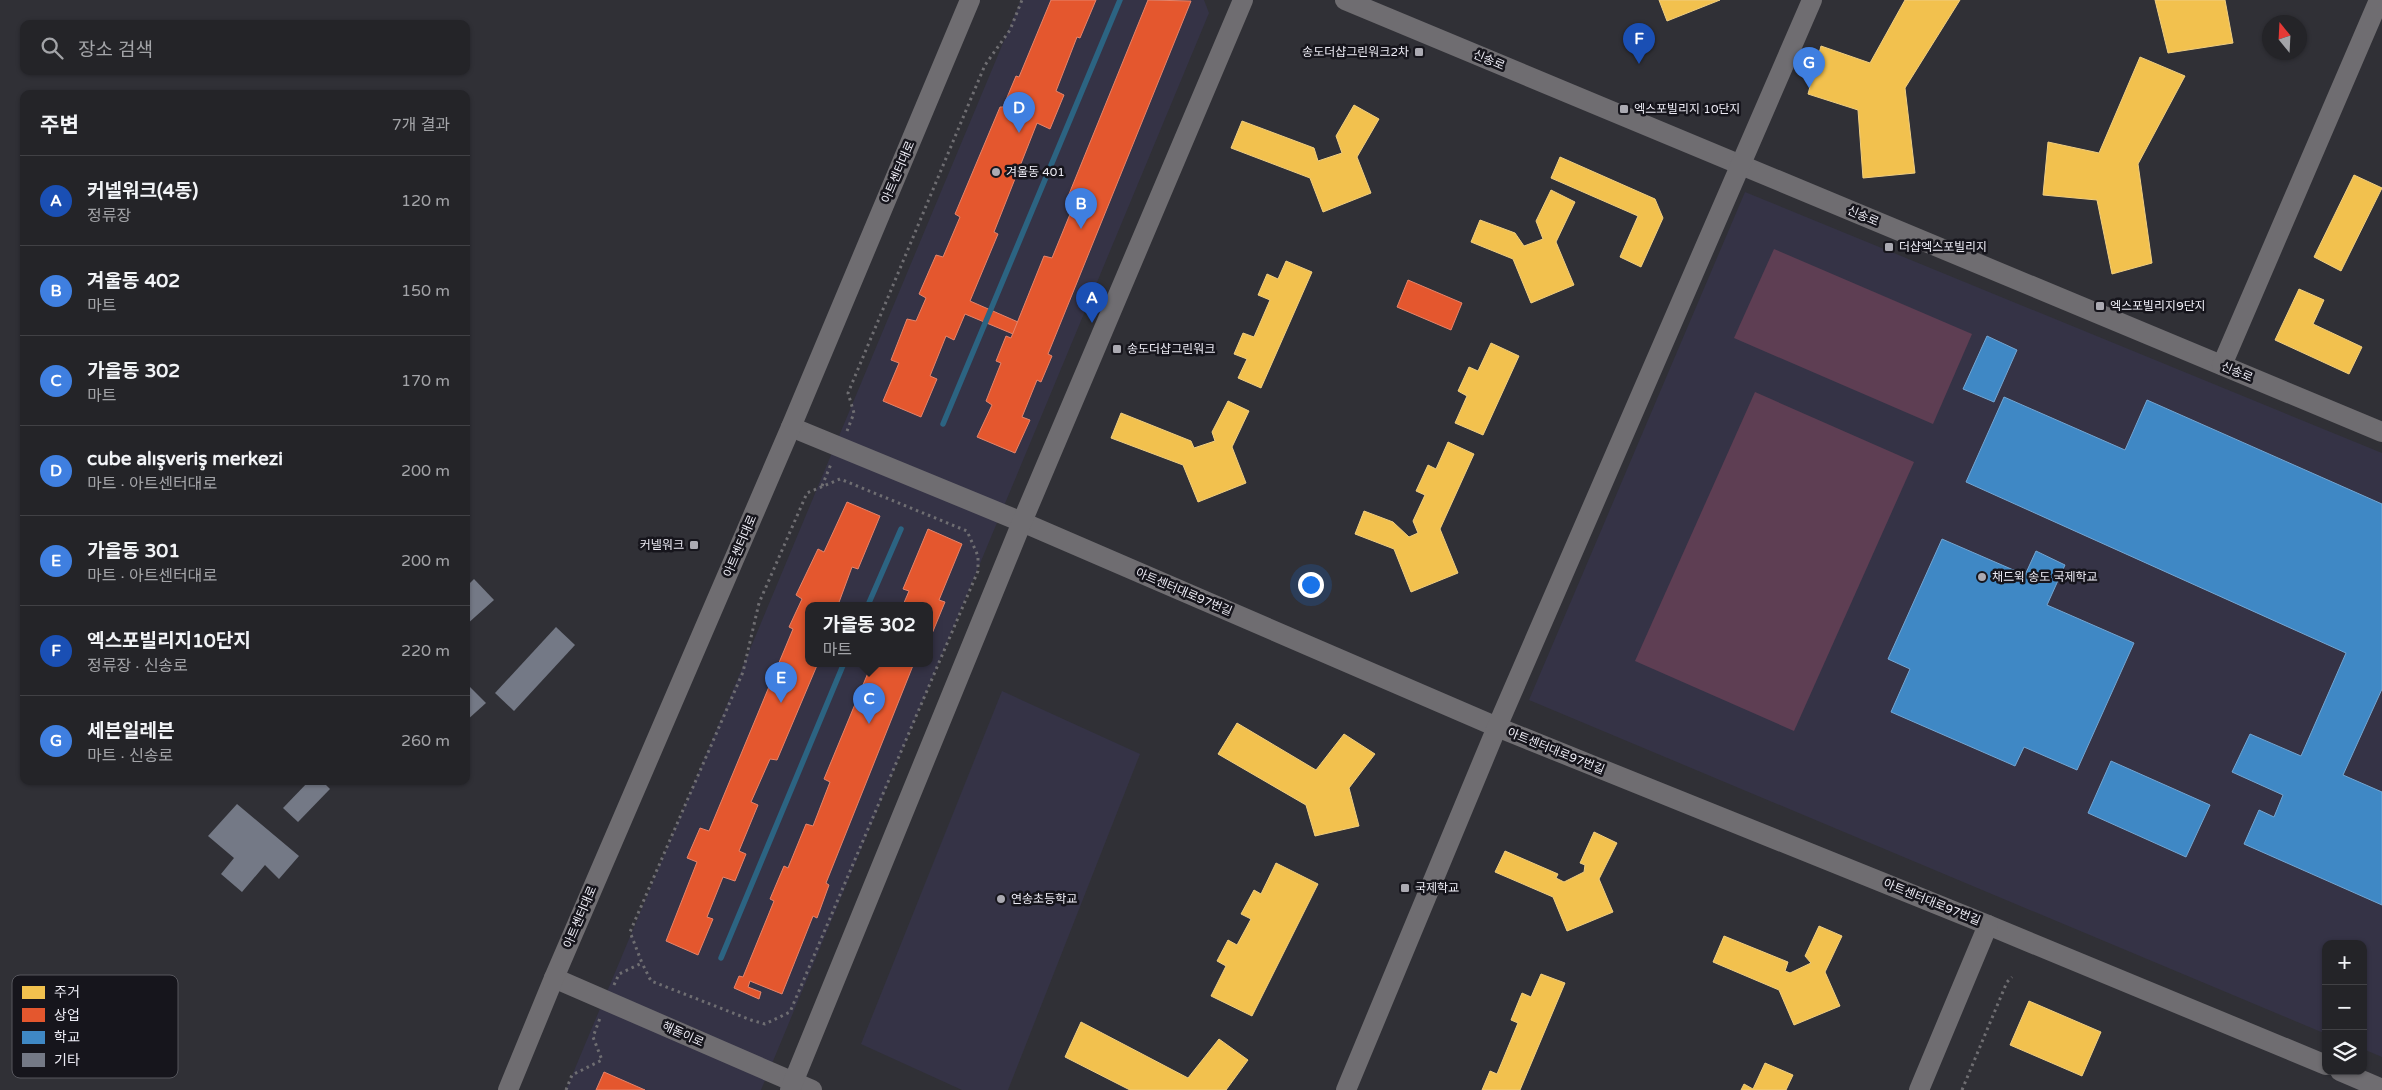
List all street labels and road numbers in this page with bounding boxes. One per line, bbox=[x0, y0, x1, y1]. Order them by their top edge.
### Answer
street label: 신송로 bbox=[1471, 47, 1507, 73]
street label: 아트센터대로 bbox=[879, 139, 917, 205]
street label: 신송로 bbox=[1845, 203, 1881, 229]
street label: 신송로 bbox=[2219, 359, 2255, 385]
street label: 아트센터대로 bbox=[721, 513, 759, 579]
street label: 아트센터대로97번길 bbox=[1134, 565, 1234, 619]
street label: 아트센터대로97번길 bbox=[1505, 725, 1607, 777]
street label: 아트센터대로97번길 bbox=[1881, 876, 1983, 928]
street label: 아트센터대로 bbox=[561, 884, 599, 950]
street label: 해돋이로 bbox=[660, 1019, 706, 1049]

